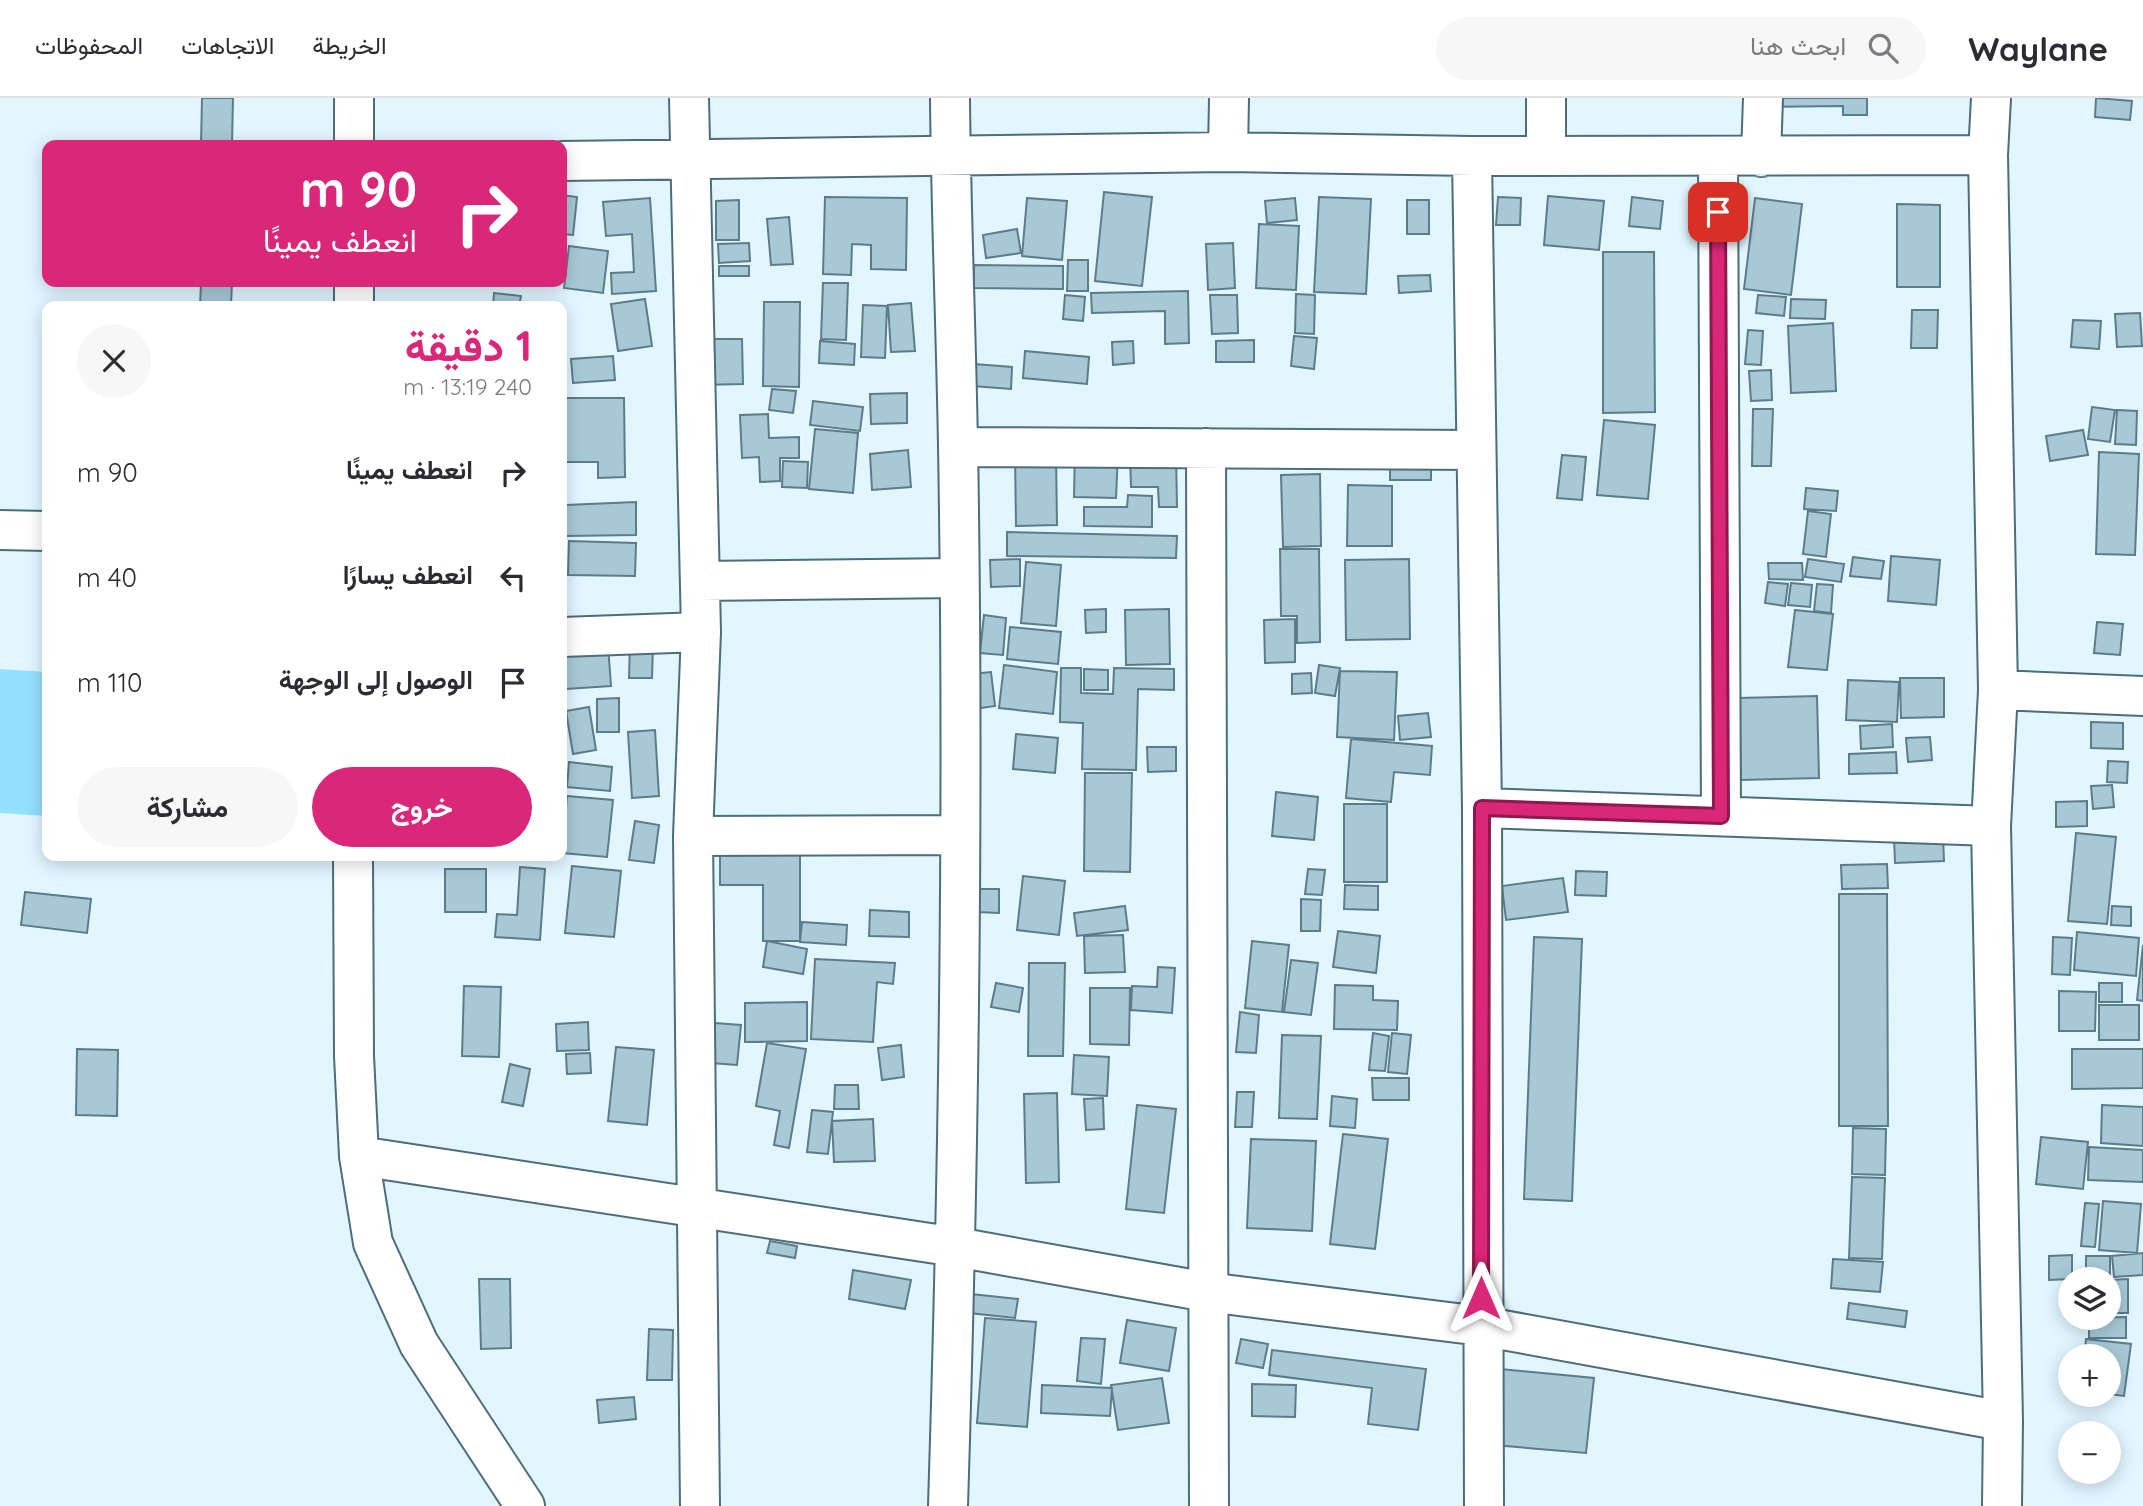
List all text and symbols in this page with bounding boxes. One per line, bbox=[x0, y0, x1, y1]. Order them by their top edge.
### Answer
search box bbox=[1436, 17, 1926, 80]
text: Waylane bbox=[1968, 28, 2108, 69]
text: ابحث هنا bbox=[1750, 29, 1846, 62]
icon: search bbox=[1864, 29, 1902, 67]
text: المحفوظات bbox=[35, 30, 143, 60]
text: الاتجاهات bbox=[181, 30, 274, 60]
text: الخريطة bbox=[312, 30, 387, 60]
text: 90 m bbox=[300, 158, 417, 219]
icon: right bbox=[441, 168, 532, 259]
pin bbox=[1688, 182, 1748, 242]
icon: arrive bbox=[1699, 193, 1737, 231]
text: انعطف يمينًا bbox=[263, 220, 417, 260]
text: 1 دقيقة bbox=[405, 319, 532, 372]
button: close bbox=[77, 324, 151, 398]
text: 240 m · 13:19 bbox=[403, 372, 532, 401]
text: انعطف يمينًا bbox=[346, 453, 473, 486]
icon: right bbox=[494, 454, 532, 492]
text: 90 m bbox=[77, 456, 138, 489]
text: انعطف يسارًا bbox=[343, 558, 473, 591]
icon: left bbox=[494, 559, 532, 597]
text: 40 m bbox=[77, 561, 137, 594]
text: الوصول إلى الوجهة bbox=[279, 663, 473, 696]
icon: arrive bbox=[494, 664, 532, 702]
text: 110 m bbox=[77, 666, 143, 699]
button: مشاركة bbox=[77, 767, 298, 847]
button: خروج bbox=[312, 767, 532, 847]
position arrow bbox=[1444, 1261, 1518, 1335]
map controls bbox=[2058, 1267, 2121, 1484]
button: layers bbox=[2058, 1267, 2121, 1330]
button: + bbox=[2058, 1344, 2121, 1407]
button: − bbox=[2058, 1421, 2121, 1484]

